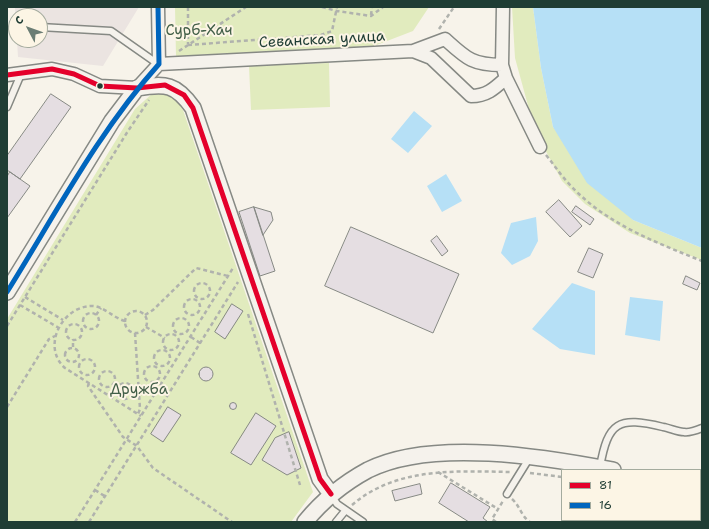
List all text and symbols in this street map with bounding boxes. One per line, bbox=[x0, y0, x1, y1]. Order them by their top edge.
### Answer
north arrow bbox=[8, 8, 48, 48]
text: С bbox=[11, 13, 27, 28]
park label: Сурб-Хач bbox=[165, 22, 233, 40]
street label: Севанская улица bbox=[258, 28, 386, 52]
unlabelled marker bbox=[95, 81, 105, 91]
park label: Дружба bbox=[110, 381, 168, 399]
legend bbox=[561, 469, 701, 521]
text: 81 bbox=[599, 477, 612, 493]
text: 16 bbox=[599, 497, 612, 513]

